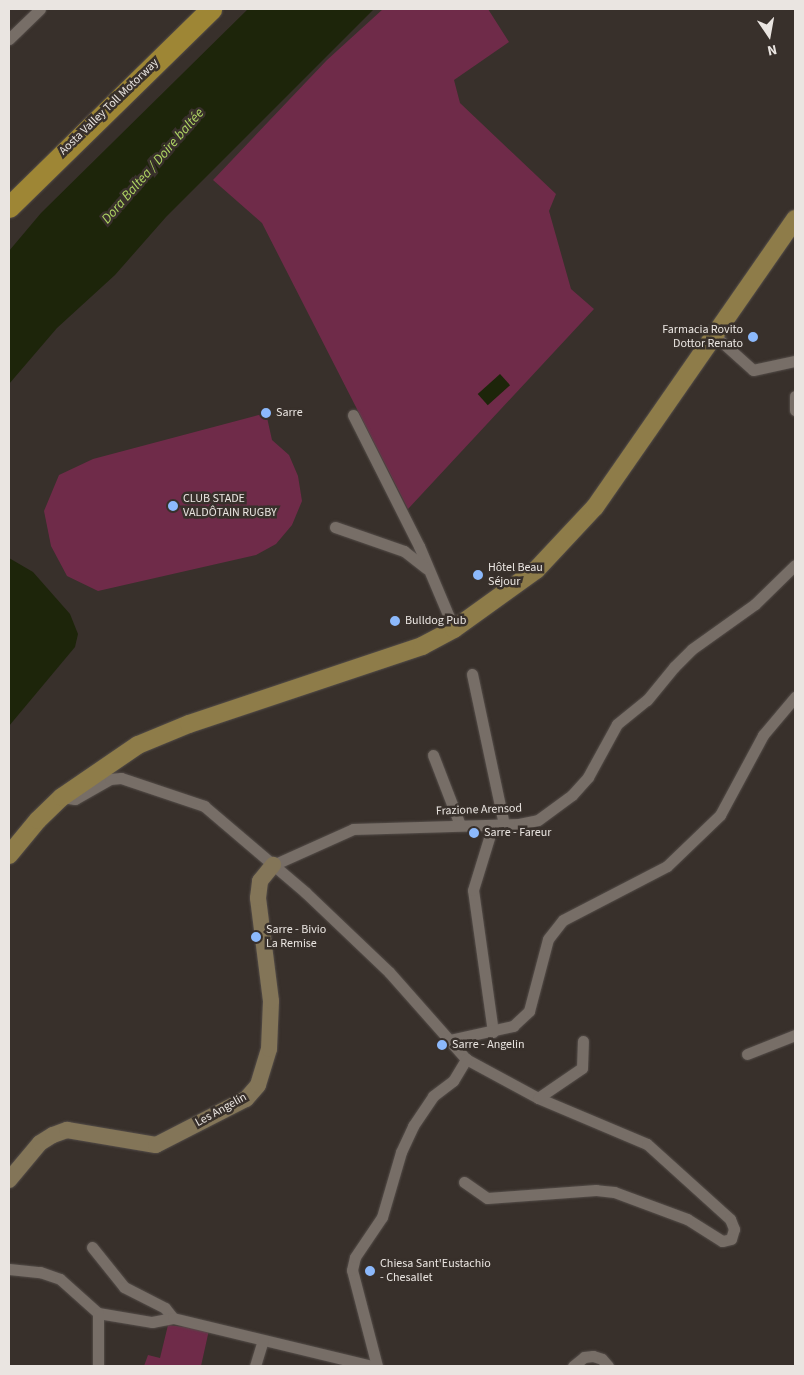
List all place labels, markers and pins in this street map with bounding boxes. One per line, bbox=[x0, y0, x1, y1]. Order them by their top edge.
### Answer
place label: Farmacia Rovito Dottor Renato bbox=[662, 323, 743, 351]
marker: Farmacia Rovito Dottor Renato bbox=[747, 331, 759, 343]
place label: Sarre bbox=[276, 406, 303, 420]
marker: Sarre bbox=[260, 407, 272, 419]
place label: CLUB STADE VALDÔTAIN RUGBY bbox=[183, 492, 277, 520]
marker: CLUB STADE VALDÔTAIN RUGBY bbox=[167, 500, 179, 512]
place label: Hôtel Beau Séjour bbox=[488, 561, 543, 589]
marker: Hôtel Beau Séjour bbox=[472, 569, 484, 581]
place label: Bulldog Pub bbox=[405, 614, 466, 628]
marker: Bulldog Pub bbox=[389, 615, 401, 627]
place label: Sarre - Fareur bbox=[484, 826, 551, 840]
marker: Sarre - Fareur bbox=[468, 827, 480, 839]
place label: Sarre - Bivio La Remise bbox=[266, 923, 326, 951]
marker: Sarre - Bivio La Remise bbox=[250, 931, 262, 943]
place label: Sarre - Angelin bbox=[452, 1038, 525, 1052]
marker: Sarre - Angelin bbox=[436, 1039, 448, 1051]
place label: Chiesa Sant'Eustachio - Chesallet bbox=[380, 1257, 491, 1285]
marker: Chiesa Sant'Eustachio - Chesallet bbox=[364, 1265, 376, 1277]

